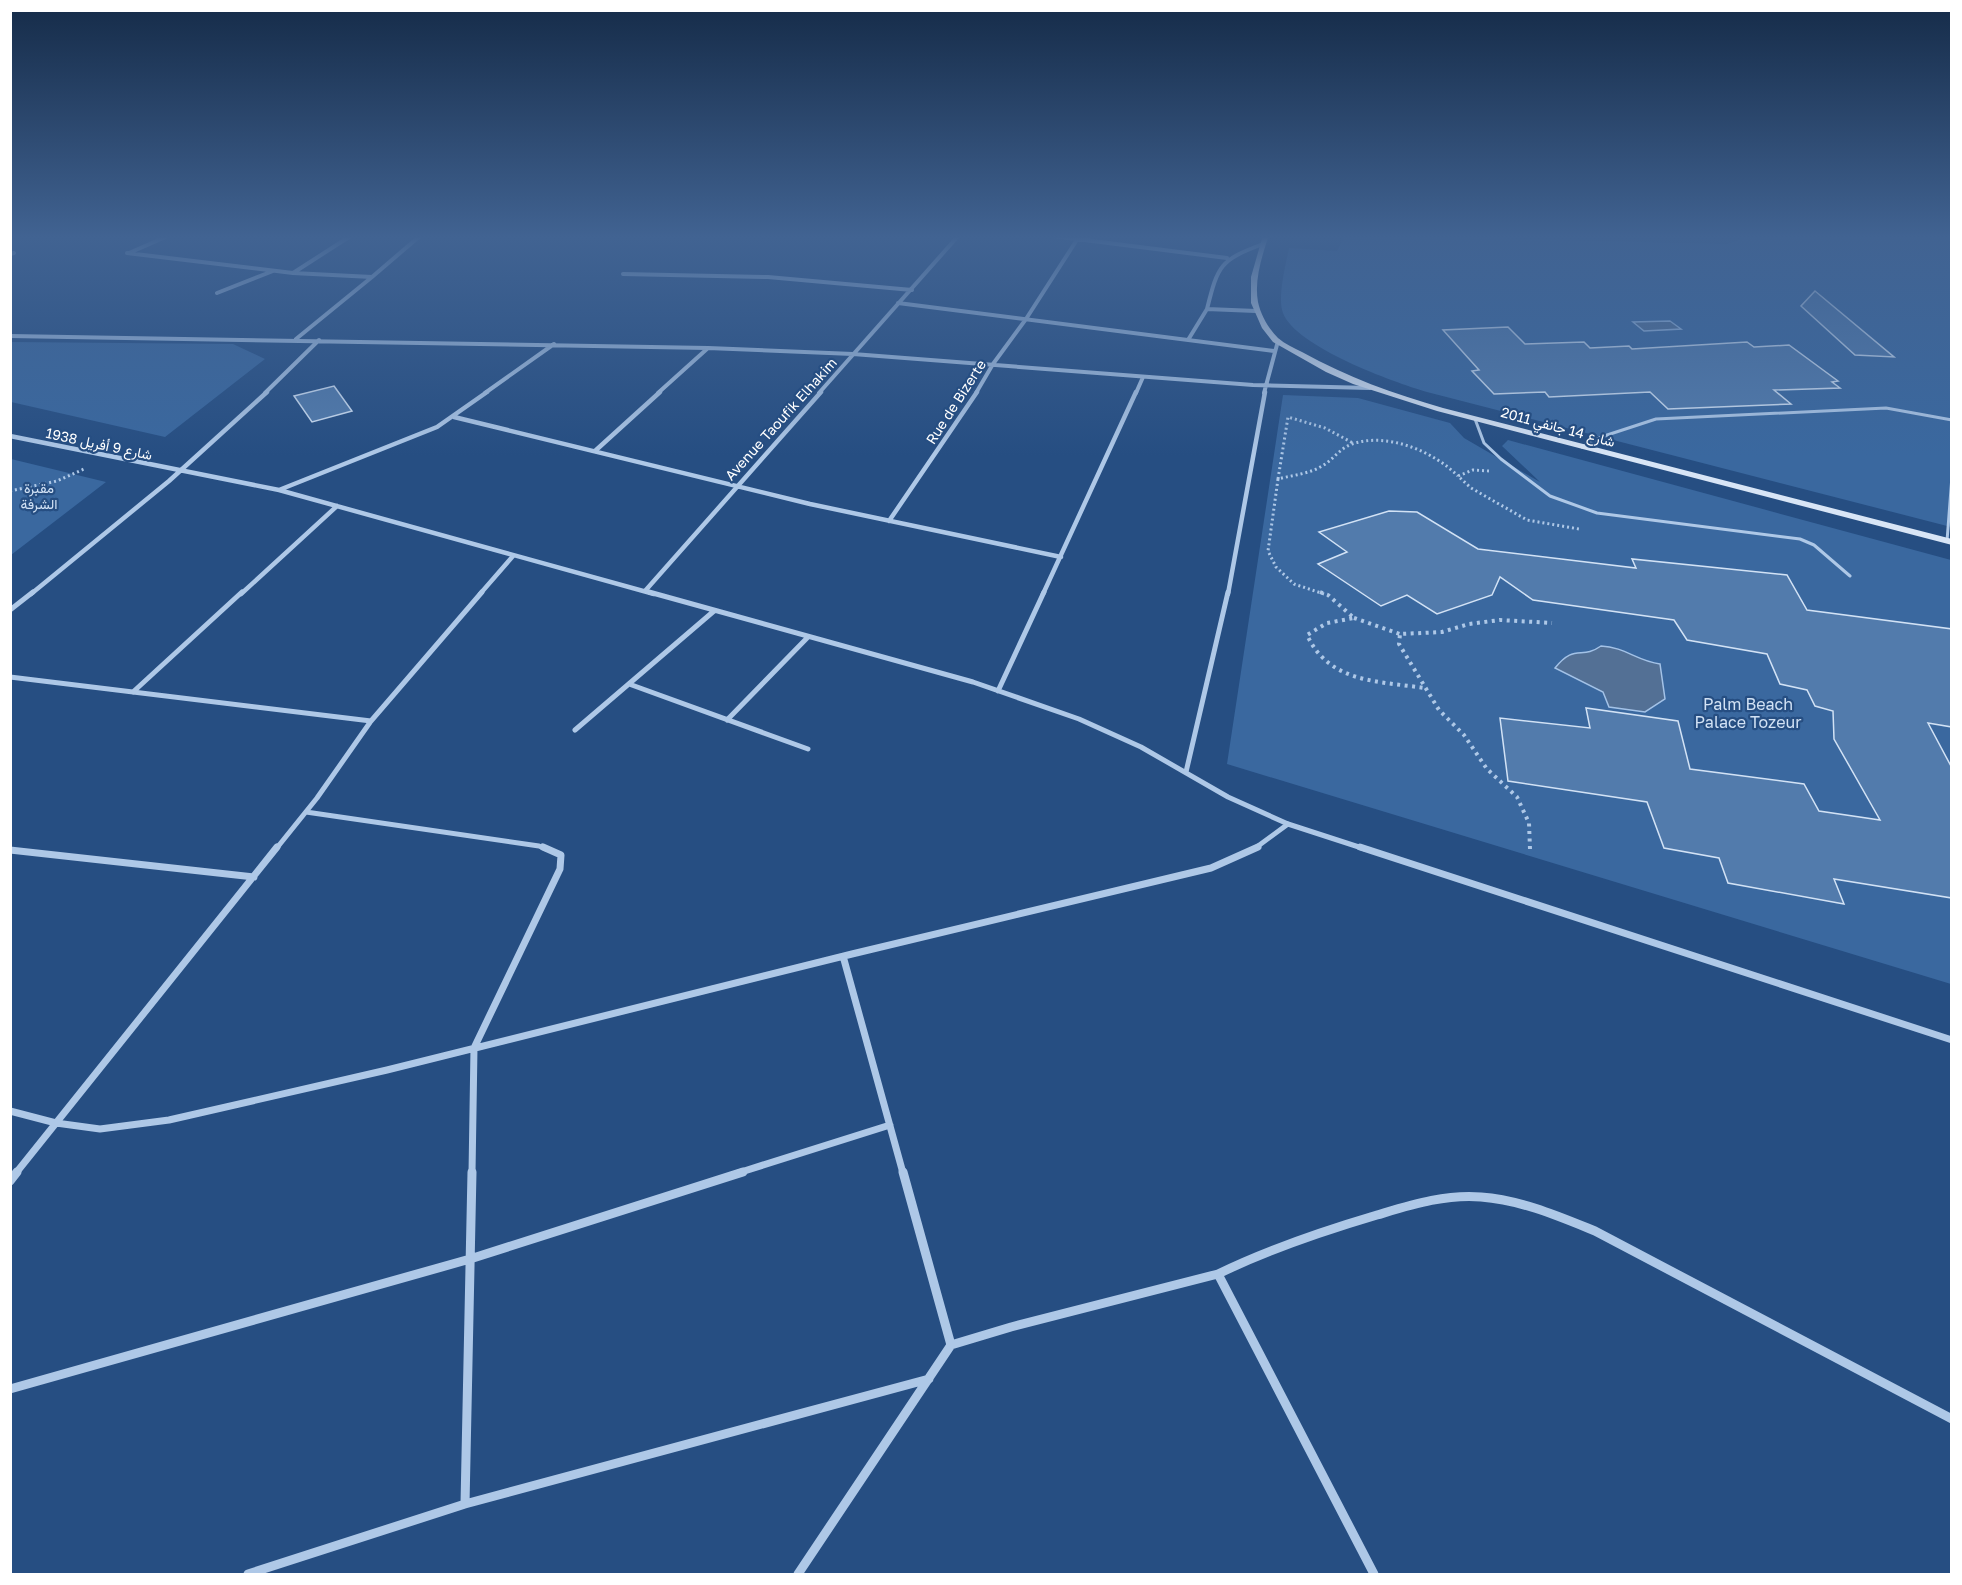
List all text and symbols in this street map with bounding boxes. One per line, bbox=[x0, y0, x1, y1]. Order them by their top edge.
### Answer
street label: Avenue Taoufik Elhakim bbox=[721, 354, 840, 483]
street label: Rue de Bizerte bbox=[922, 356, 989, 447]
street label: شارع 14 جانفي 2011 bbox=[1498, 403, 1617, 454]
street label: شارع 9 أفريل 1938 bbox=[44, 424, 154, 466]
park label: مقبرة الشرفة bbox=[20, 479, 58, 513]
park label: Palm Beach Palace Tozeur bbox=[1695, 694, 1801, 732]

